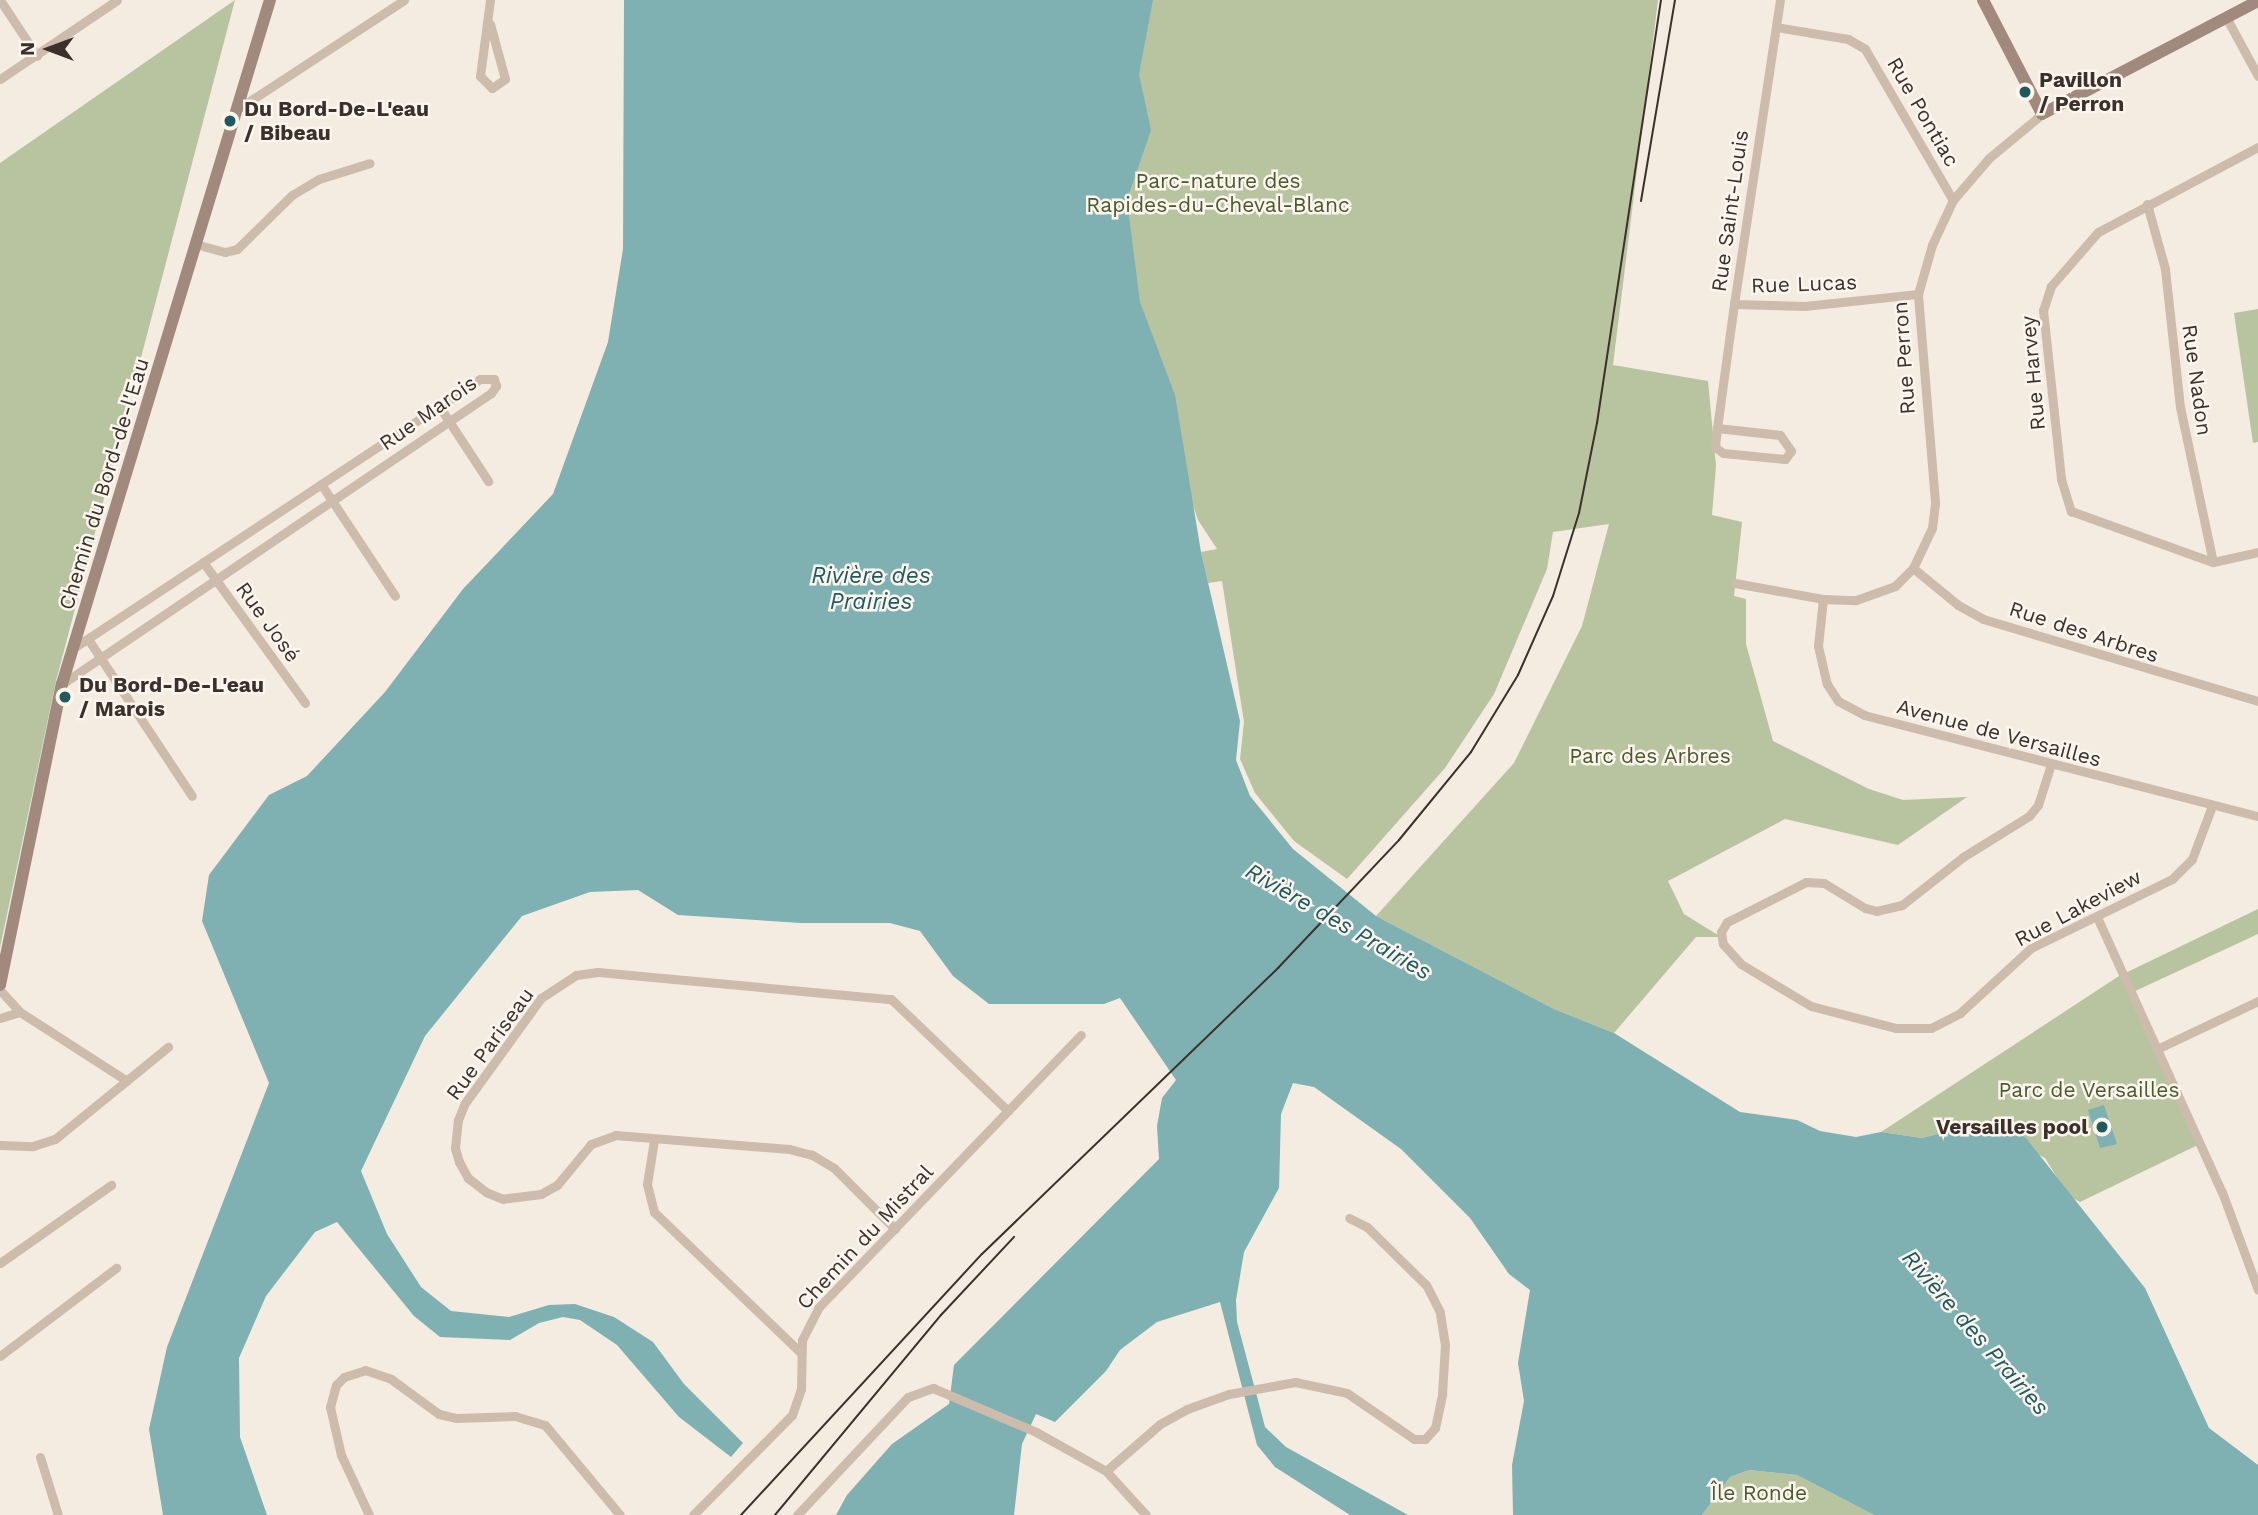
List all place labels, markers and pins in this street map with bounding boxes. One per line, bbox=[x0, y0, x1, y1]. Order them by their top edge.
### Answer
place label: Pavillon / Perron bbox=[2039, 67, 2124, 117]
marker: Pavillon / Perron bbox=[2017, 84, 2033, 100]
place label: Du Bord-De-L'eau / Bibeau bbox=[244, 96, 429, 146]
marker: Du Bord-De-L'eau / Bibeau bbox=[222, 113, 238, 129]
place label: Du Bord-De-L'eau / Marois bbox=[79, 672, 264, 722]
marker: Du Bord-De-L'eau / Marois bbox=[57, 689, 73, 705]
place label: Versailles pool bbox=[1936, 1114, 2088, 1140]
marker: Versailles pool bbox=[2094, 1119, 2110, 1135]

